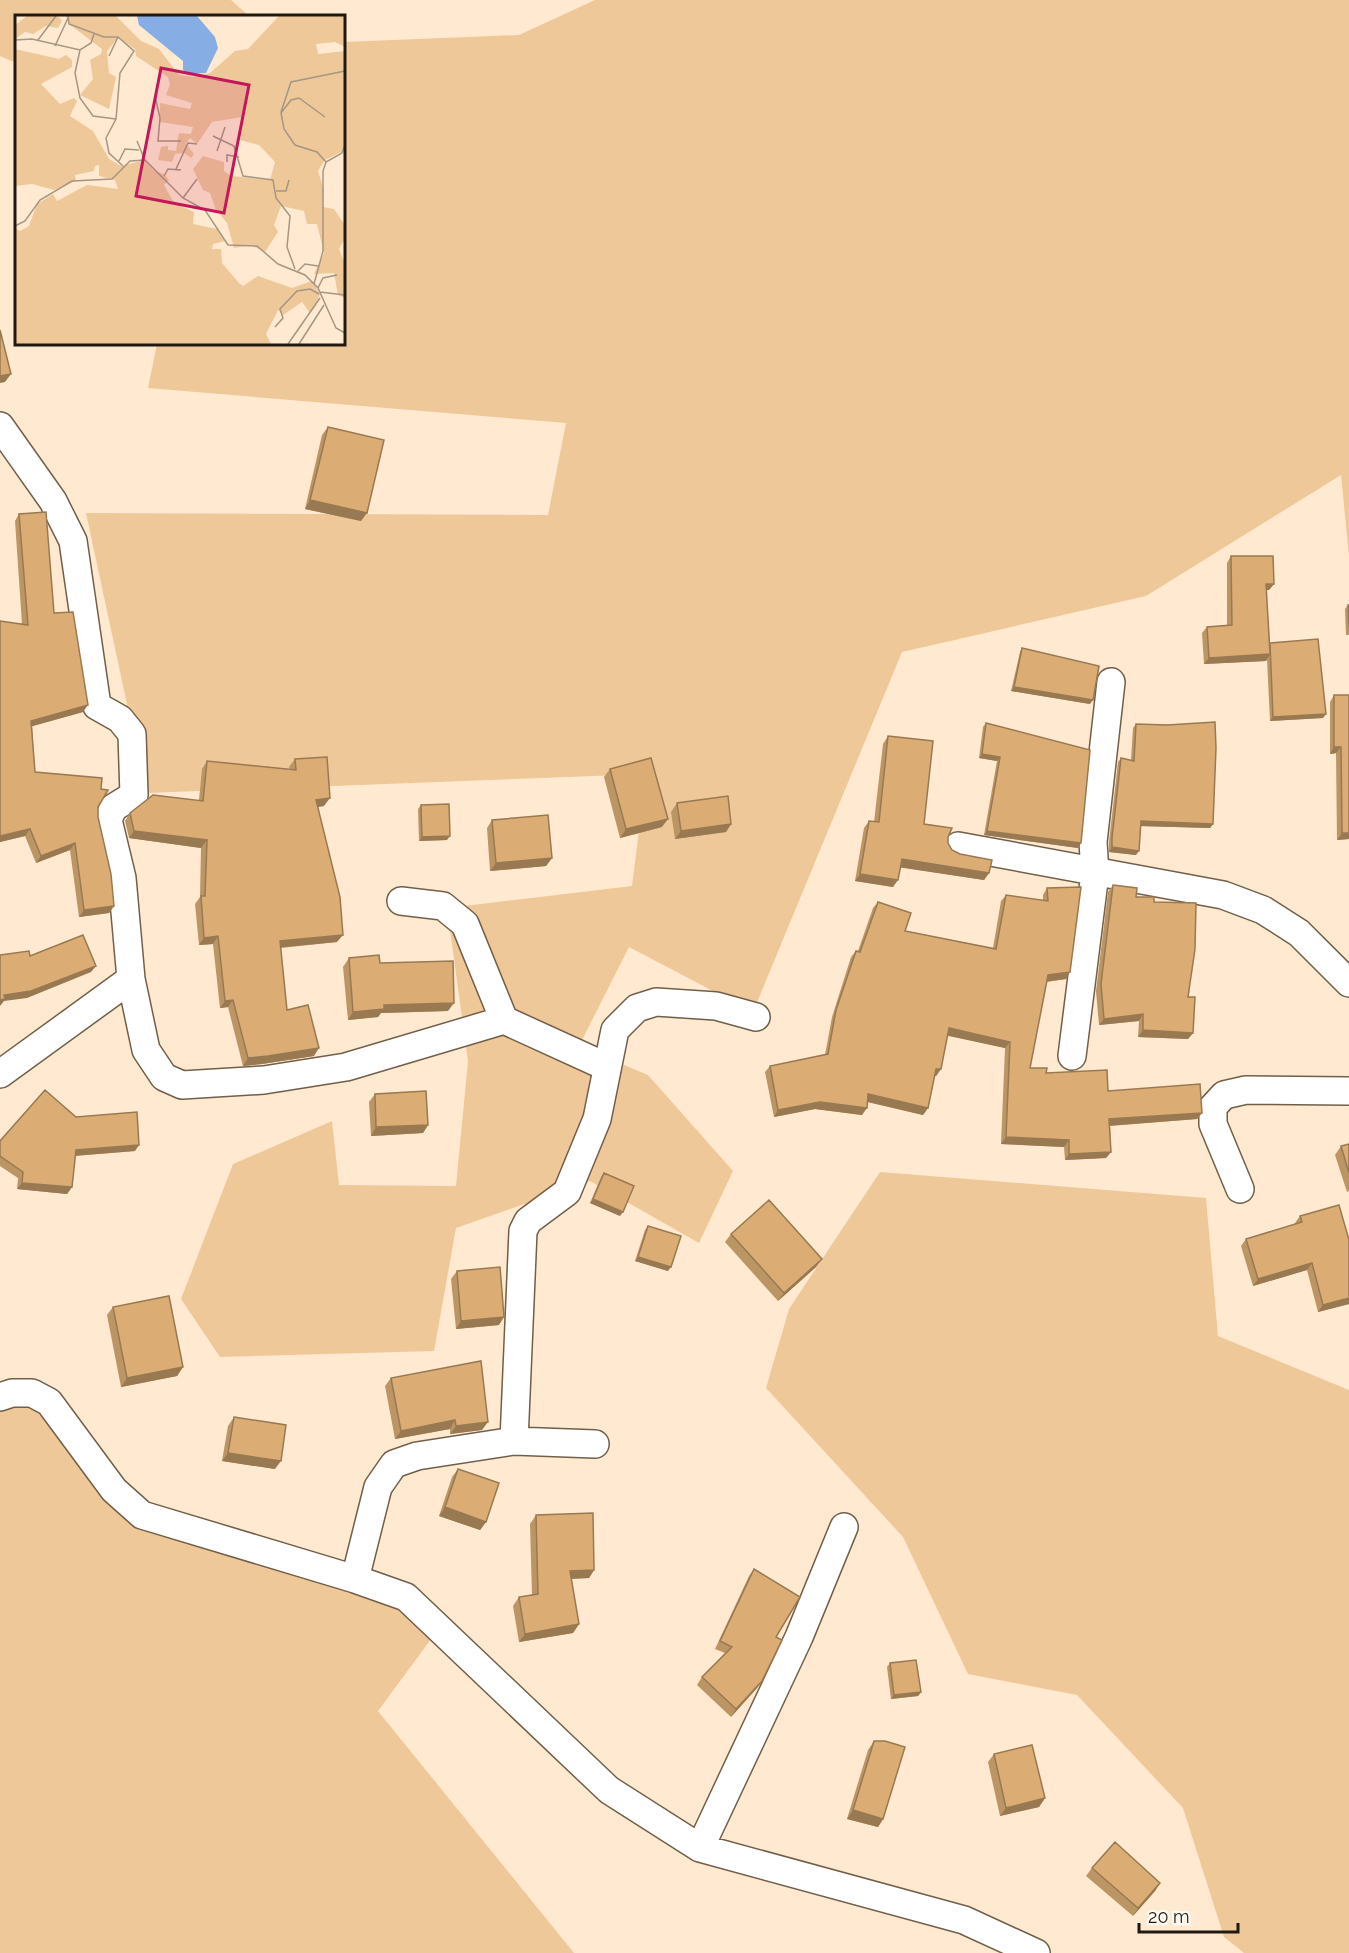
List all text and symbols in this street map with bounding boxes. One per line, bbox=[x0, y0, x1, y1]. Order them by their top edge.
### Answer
inset map bbox=[15, 15, 345, 345]
scale bar bbox=[1139, 1896, 1238, 1934]
text: 20 m bbox=[1148, 1906, 1190, 1927]

